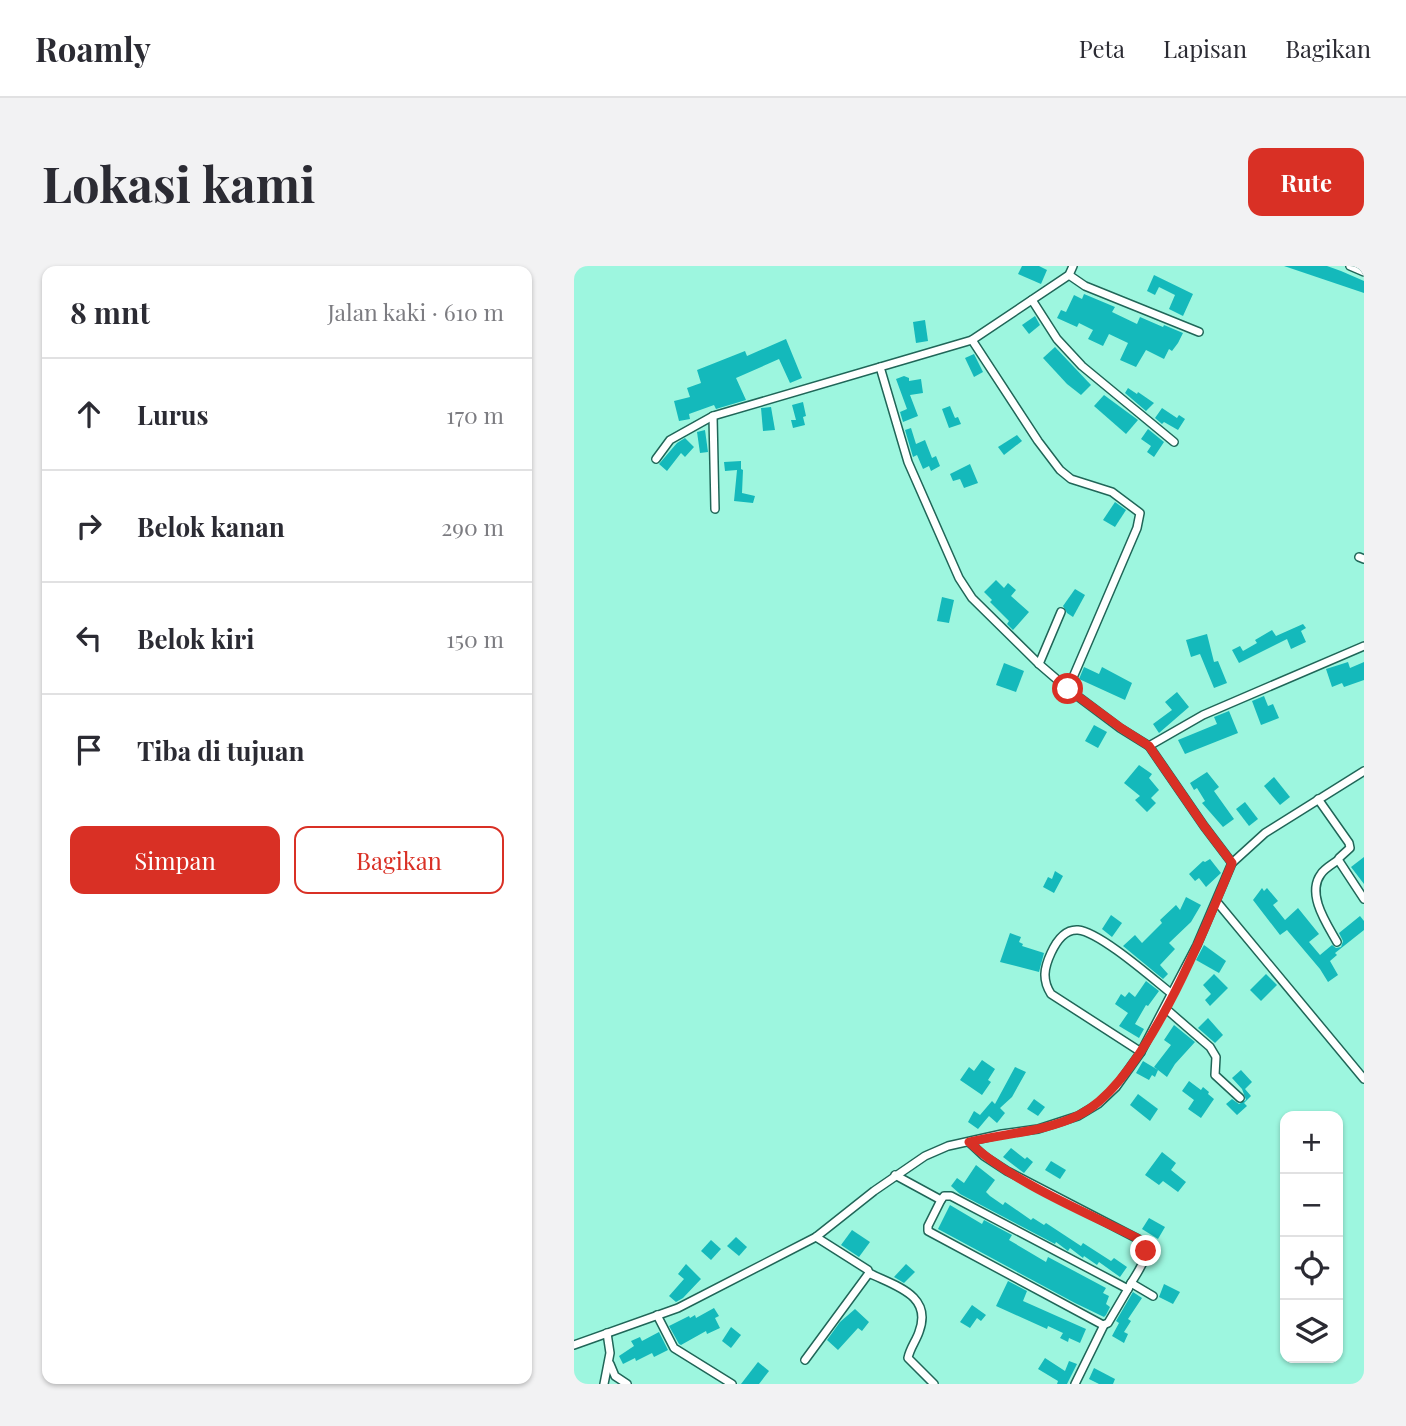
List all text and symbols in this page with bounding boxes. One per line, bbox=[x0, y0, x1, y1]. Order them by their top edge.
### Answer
text: Roamly bbox=[35, 26, 151, 70]
text: Peta bbox=[1079, 32, 1125, 64]
text: Lapisan bbox=[1163, 32, 1247, 64]
text: Bagikan bbox=[1285, 32, 1371, 64]
button: Rute bbox=[1248, 148, 1364, 216]
text: Lokasi kami bbox=[42, 150, 316, 215]
text: 8 mnt bbox=[70, 292, 150, 332]
text: Jalan kaki · 610 m bbox=[328, 296, 504, 327]
icon: ahead bbox=[70, 395, 108, 433]
text: Lurus bbox=[137, 397, 209, 432]
text: 170 m bbox=[446, 399, 504, 430]
icon: right bbox=[70, 507, 108, 545]
text: Belok kanan bbox=[137, 509, 285, 544]
text: 290 m bbox=[441, 511, 504, 542]
icon: left bbox=[70, 619, 108, 657]
text: Belok kiri bbox=[137, 621, 254, 656]
text: 150 m bbox=[446, 623, 504, 654]
route start bbox=[1052, 673, 1083, 704]
icon: arrive bbox=[70, 731, 108, 769]
text: Tiba di tujuan bbox=[137, 733, 305, 768]
button: Simpan bbox=[70, 826, 280, 894]
button: Bagikan bbox=[294, 826, 504, 894]
map controls bbox=[1280, 1111, 1343, 1363]
button: + bbox=[1280, 1111, 1343, 1174]
button: − bbox=[1280, 1174, 1343, 1237]
route end bbox=[1130, 1235, 1161, 1266]
button: locate bbox=[1280, 1237, 1343, 1300]
button: layers bbox=[1280, 1300, 1343, 1363]

